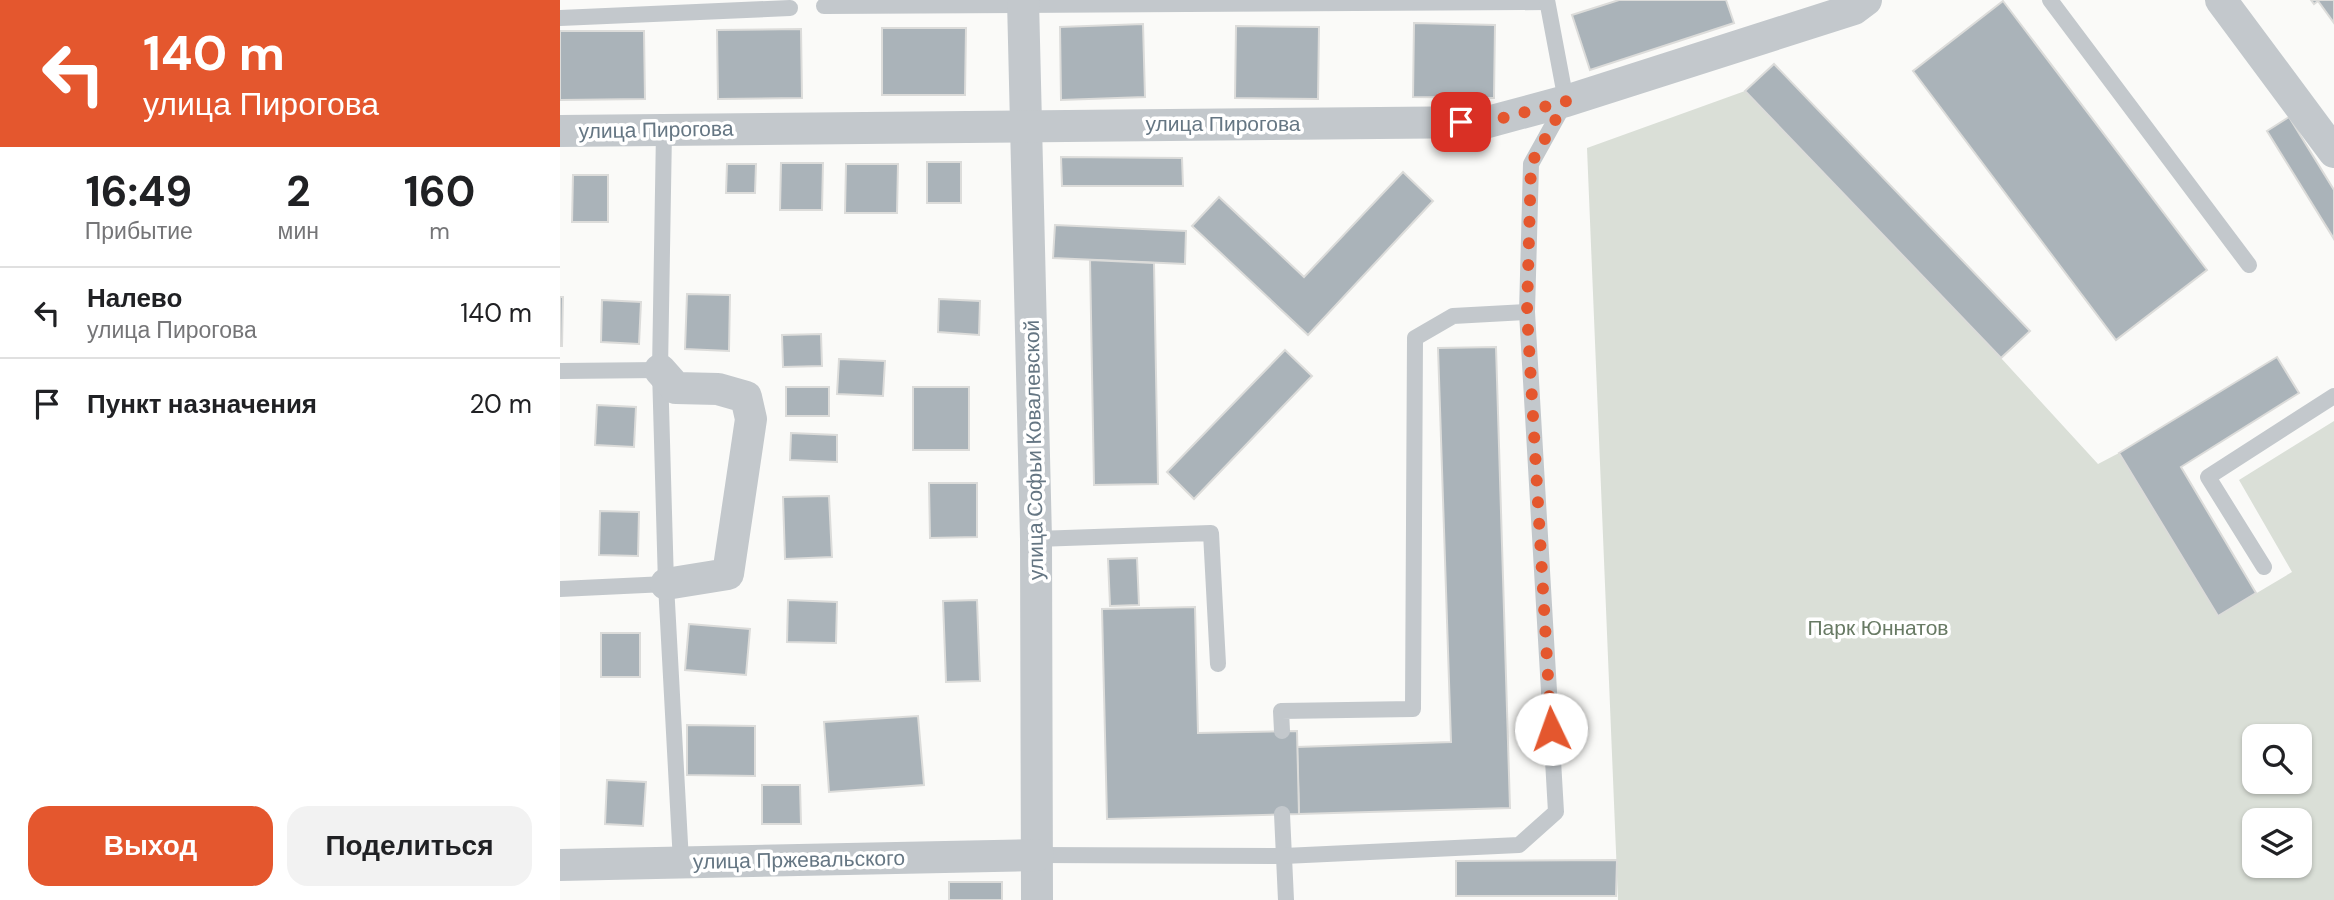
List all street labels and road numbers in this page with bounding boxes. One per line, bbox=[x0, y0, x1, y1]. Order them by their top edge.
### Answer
street label: улица Пирогова bbox=[1146, 110, 1301, 138]
street label: улица Пирогова bbox=[578, 115, 734, 145]
street label: улица Софьи Ковалевской bbox=[1018, 320, 1050, 580]
street label: улица Пржевальского bbox=[693, 844, 905, 876]

